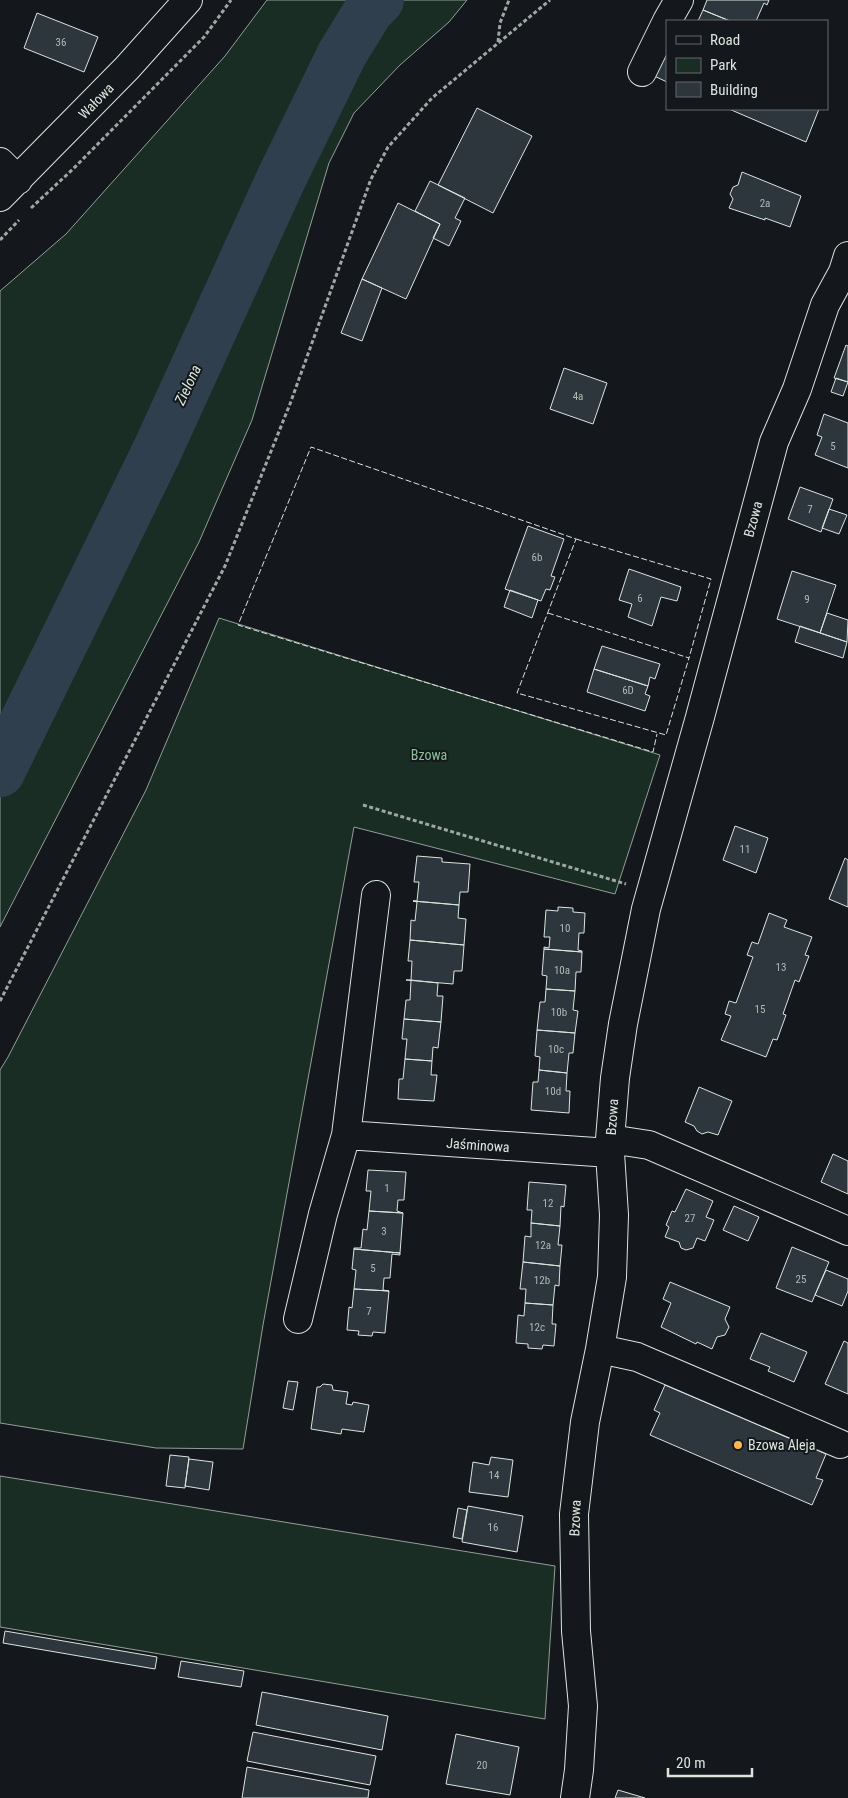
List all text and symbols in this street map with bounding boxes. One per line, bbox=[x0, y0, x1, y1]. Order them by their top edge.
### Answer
legend bbox=[666, 20, 828, 110]
text: Road bbox=[710, 31, 740, 49]
house number: 36 bbox=[56, 36, 66, 49]
text: Park bbox=[710, 56, 737, 74]
street label: Wałowa bbox=[75, 80, 117, 122]
text: Building bbox=[710, 81, 758, 99]
house number: 2a bbox=[760, 197, 770, 210]
water label: Zielona bbox=[170, 362, 205, 409]
house number: 4a bbox=[573, 390, 583, 403]
house number: 5 bbox=[830, 440, 836, 453]
street label: Bzowa bbox=[741, 499, 765, 539]
house number: 7 bbox=[807, 503, 813, 516]
house number: 6b bbox=[532, 551, 542, 564]
house number: 6 bbox=[637, 592, 643, 605]
house number: 9 bbox=[804, 593, 810, 606]
house number: 6D bbox=[622, 684, 634, 697]
park label: Bzowa bbox=[411, 747, 447, 763]
house number: 11 bbox=[740, 843, 750, 856]
house number: 10 bbox=[560, 922, 570, 935]
house number: 13 bbox=[776, 961, 786, 974]
house number: 10a bbox=[554, 964, 570, 977]
house number: 15 bbox=[755, 1003, 765, 1016]
house number: 10b bbox=[551, 1006, 567, 1019]
house number: 10c bbox=[548, 1043, 564, 1056]
house number: 10d bbox=[545, 1085, 561, 1098]
street label: Bzowa bbox=[603, 1098, 621, 1136]
street label: Jaśminowa bbox=[446, 1135, 510, 1155]
house number: 1 bbox=[384, 1182, 390, 1195]
house number: 12 bbox=[543, 1197, 553, 1210]
house number: 27 bbox=[685, 1212, 695, 1225]
house number: 3 bbox=[381, 1225, 387, 1238]
house number: 12a bbox=[535, 1239, 551, 1252]
house number: 5 bbox=[370, 1262, 376, 1275]
house number: 25 bbox=[796, 1273, 806, 1286]
house number: 12b bbox=[534, 1274, 550, 1287]
house number: 7 bbox=[366, 1305, 372, 1318]
house number: 12c bbox=[529, 1321, 545, 1334]
place label: Bzowa Aleja bbox=[748, 1437, 815, 1453]
marker: Bzowa Aleja bbox=[732, 1439, 744, 1451]
house number: 14 bbox=[489, 1469, 500, 1482]
street label: Bzowa bbox=[566, 1499, 584, 1537]
house number: 16 bbox=[488, 1521, 498, 1534]
scale bar bbox=[668, 1746, 752, 1778]
text: 20 m bbox=[676, 1754, 706, 1772]
house number: 20 bbox=[477, 1759, 487, 1772]

